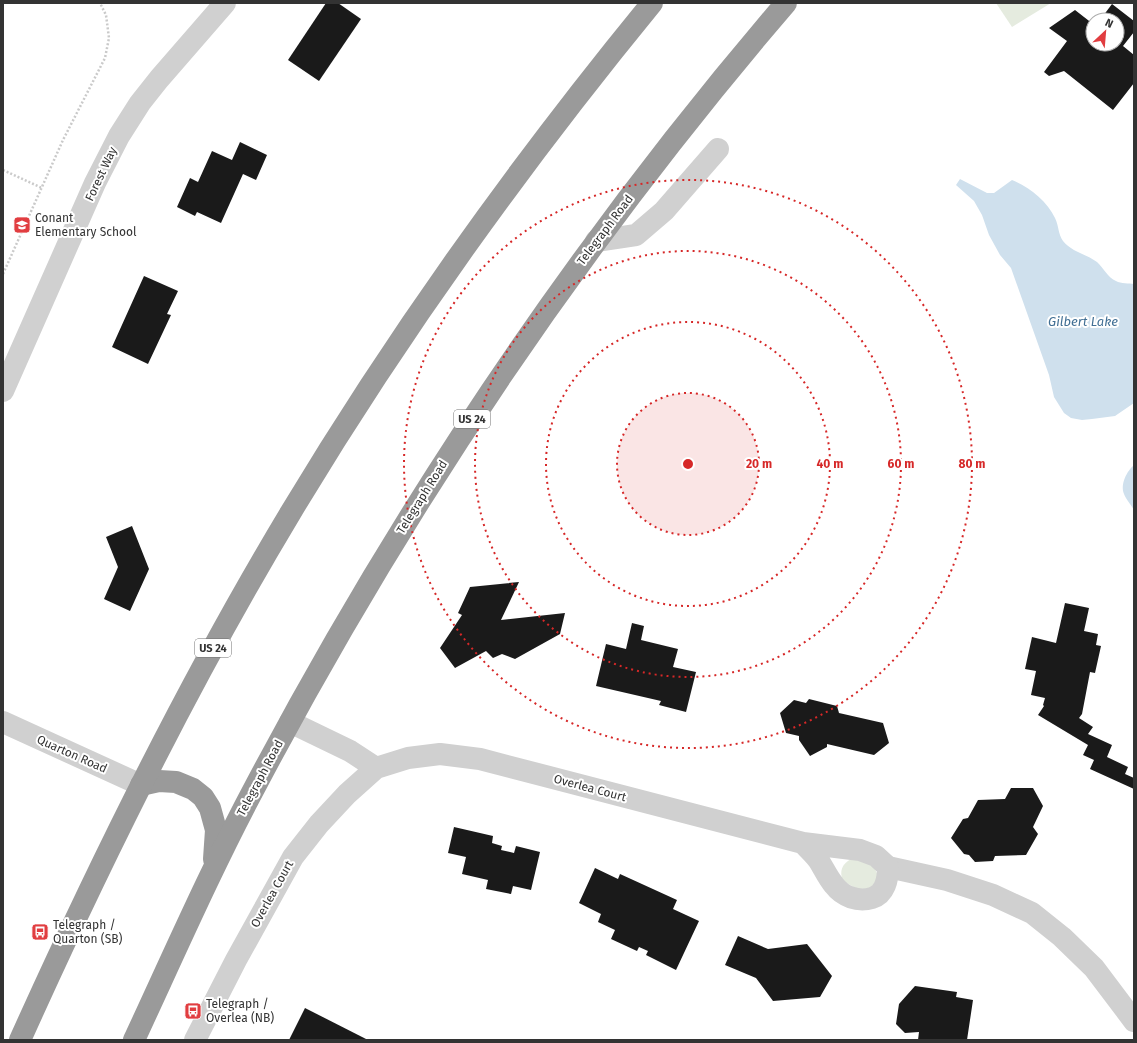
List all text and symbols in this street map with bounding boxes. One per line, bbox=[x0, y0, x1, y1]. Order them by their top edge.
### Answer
north arrow bbox=[1085, 12, 1125, 52]
text: N bbox=[1103, 16, 1115, 31]
street label: Forest Way bbox=[82, 145, 120, 203]
street label: Telegraph Road bbox=[574, 192, 636, 268]
place label: Conant Elementary School bbox=[35, 211, 137, 239]
school or university icon: Conant Elementary School bbox=[12, 215, 32, 235]
water label: Gilbert Lake bbox=[1048, 314, 1118, 329]
road number: US 24 bbox=[454, 410, 490, 428]
centre of rings bbox=[681, 457, 695, 471]
text: 20 m bbox=[746, 457, 772, 471]
text: 40 m bbox=[817, 457, 843, 471]
text: 60 m bbox=[888, 457, 914, 471]
text: 80 m bbox=[959, 457, 985, 471]
street label: Telegraph Road bbox=[394, 458, 450, 536]
road number: US 24 bbox=[195, 639, 231, 657]
street label: Quarton Road bbox=[35, 732, 109, 776]
street label: Telegraph Road bbox=[234, 738, 286, 818]
street label: Overlea Court bbox=[552, 772, 628, 805]
street label: Overlea Court bbox=[248, 858, 296, 930]
place label: Telegraph / Quarton (SB) bbox=[53, 918, 123, 946]
bus stop icon: Telegraph / Quarton (SB) bbox=[30, 922, 50, 942]
place label: Telegraph / Overlea (NB) bbox=[206, 997, 274, 1025]
bus stop icon: Telegraph / Overlea (NB) bbox=[183, 1001, 203, 1021]

